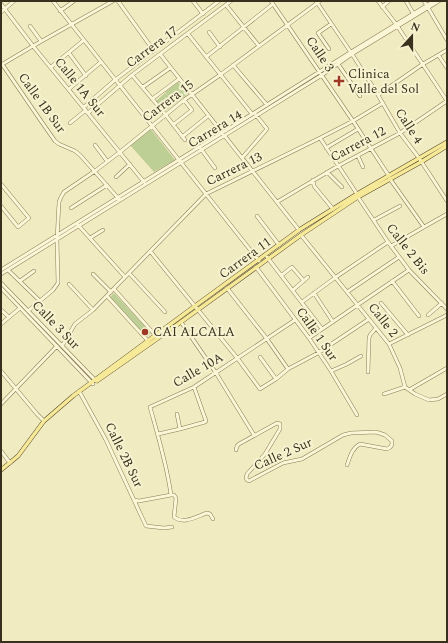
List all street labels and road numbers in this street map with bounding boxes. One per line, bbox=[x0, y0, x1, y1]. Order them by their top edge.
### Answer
street label: Carrera 17 bbox=[122, 21, 182, 73]
street label: Calle 3 bbox=[301, 32, 340, 76]
street label: Calle 1A Sur bbox=[50, 53, 110, 121]
street label: Calle 1B Sur bbox=[13, 69, 71, 137]
street label: Carrera 15 bbox=[138, 75, 198, 127]
street label: Calle 4 bbox=[390, 104, 428, 148]
street label: Carrera 14 bbox=[184, 105, 246, 153]
street label: Carrera 12 bbox=[327, 121, 389, 167]
street label: Carrera 13 bbox=[203, 147, 266, 191]
street label: Calle 2 Bis bbox=[381, 219, 435, 279]
street label: Carrera 11 bbox=[215, 232, 275, 284]
street label: Calle 3 Sur bbox=[27, 296, 85, 354]
street label: Calle 2 bbox=[363, 298, 403, 342]
street label: Calle 1 Sur bbox=[291, 303, 343, 365]
street label: Calle 10A bbox=[169, 347, 227, 393]
street label: Calle 2B Sur bbox=[100, 419, 148, 491]
street label: Calle 2 Sur bbox=[251, 432, 315, 476]

